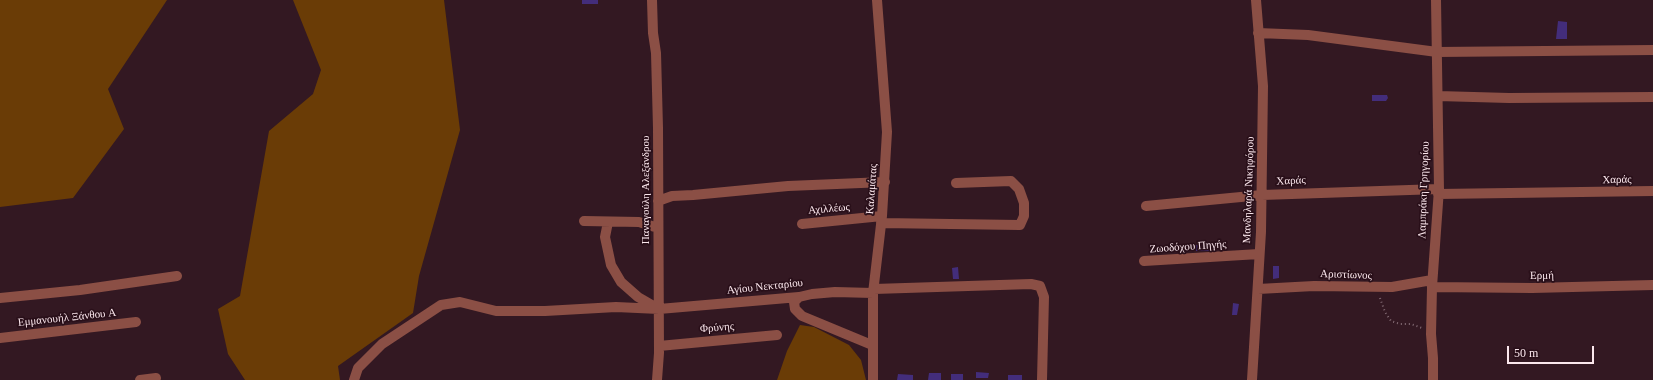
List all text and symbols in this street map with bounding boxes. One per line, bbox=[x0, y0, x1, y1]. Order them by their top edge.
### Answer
street label: Παναγούλη Αλεξάνδρου bbox=[639, 136, 653, 244]
street label: Μανδηλαρά Νικηφόρου bbox=[1241, 136, 1257, 244]
street label: Λαμπράκη Γρηγορίου bbox=[1416, 141, 1432, 239]
street label: Καλαμάτας bbox=[864, 163, 880, 215]
street label: Χαράς bbox=[1602, 173, 1632, 187]
street label: Χαράς bbox=[1276, 174, 1306, 188]
street label: Αχιλλέως bbox=[808, 201, 850, 217]
street label: Ζωοδόχου Πηγής bbox=[1149, 238, 1227, 256]
street label: Αριστίωνος bbox=[1320, 268, 1372, 282]
street label: Ερμή bbox=[1530, 269, 1554, 283]
street label: Αγίου Νεκταρίου bbox=[726, 276, 804, 298]
street label: Εμμανουήλ Ξάνθου Α bbox=[17, 306, 117, 330]
street label: Φρύνης bbox=[699, 320, 735, 336]
scale bar bbox=[1509, 338, 1596, 364]
text: 50 m bbox=[1514, 346, 1538, 360]

